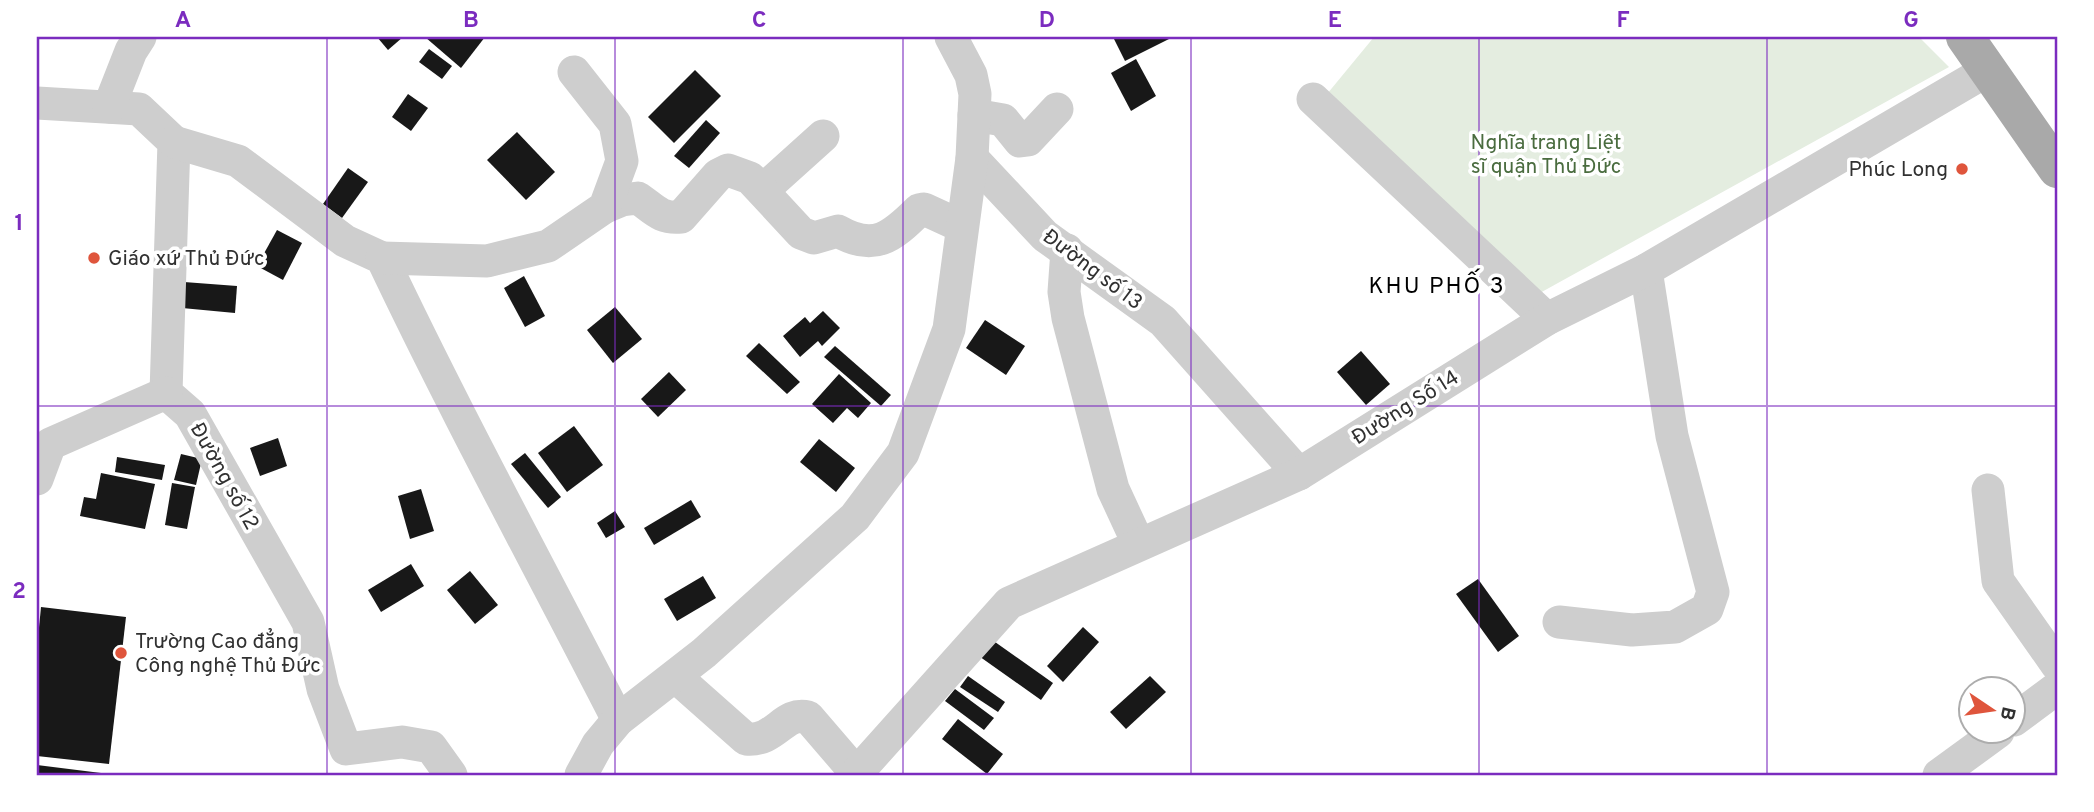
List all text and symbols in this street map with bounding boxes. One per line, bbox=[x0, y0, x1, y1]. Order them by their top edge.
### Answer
text: A bbox=[175, 7, 191, 36]
text: B bbox=[463, 7, 479, 36]
text: C bbox=[752, 7, 766, 36]
text: D bbox=[1039, 7, 1055, 36]
text: E bbox=[1328, 7, 1342, 36]
text: F bbox=[1616, 7, 1630, 36]
text: G bbox=[1903, 7, 1919, 36]
park label: Nghĩa trang Liệt sĩ quận Thủ Đức bbox=[1470, 130, 1622, 181]
place label: Phúc Long bbox=[1848, 157, 1948, 184]
marker: Phúc Long bbox=[1954, 161, 1970, 177]
text: 1 bbox=[14, 210, 24, 239]
street label: Đường số 13 bbox=[1037, 224, 1148, 317]
place label: Giáo xứ Thủ Đức bbox=[108, 246, 265, 273]
marker: Giáo xứ Thủ Đức bbox=[86, 250, 102, 266]
district label: KHU PHỐ 3 bbox=[1368, 268, 1506, 302]
street label: Đường Số 14 bbox=[1347, 365, 1464, 452]
street label: Đường số 12 bbox=[183, 418, 264, 535]
text: 2 bbox=[12, 578, 26, 607]
place label: Trường Cao đẳng Công nghệ Thủ Đức bbox=[135, 627, 321, 680]
marker: Trường Cao đẳng Công nghệ Thủ Đức bbox=[113, 645, 129, 661]
north arrow bbox=[1958, 676, 2028, 746]
text: B bbox=[1993, 704, 2020, 722]

